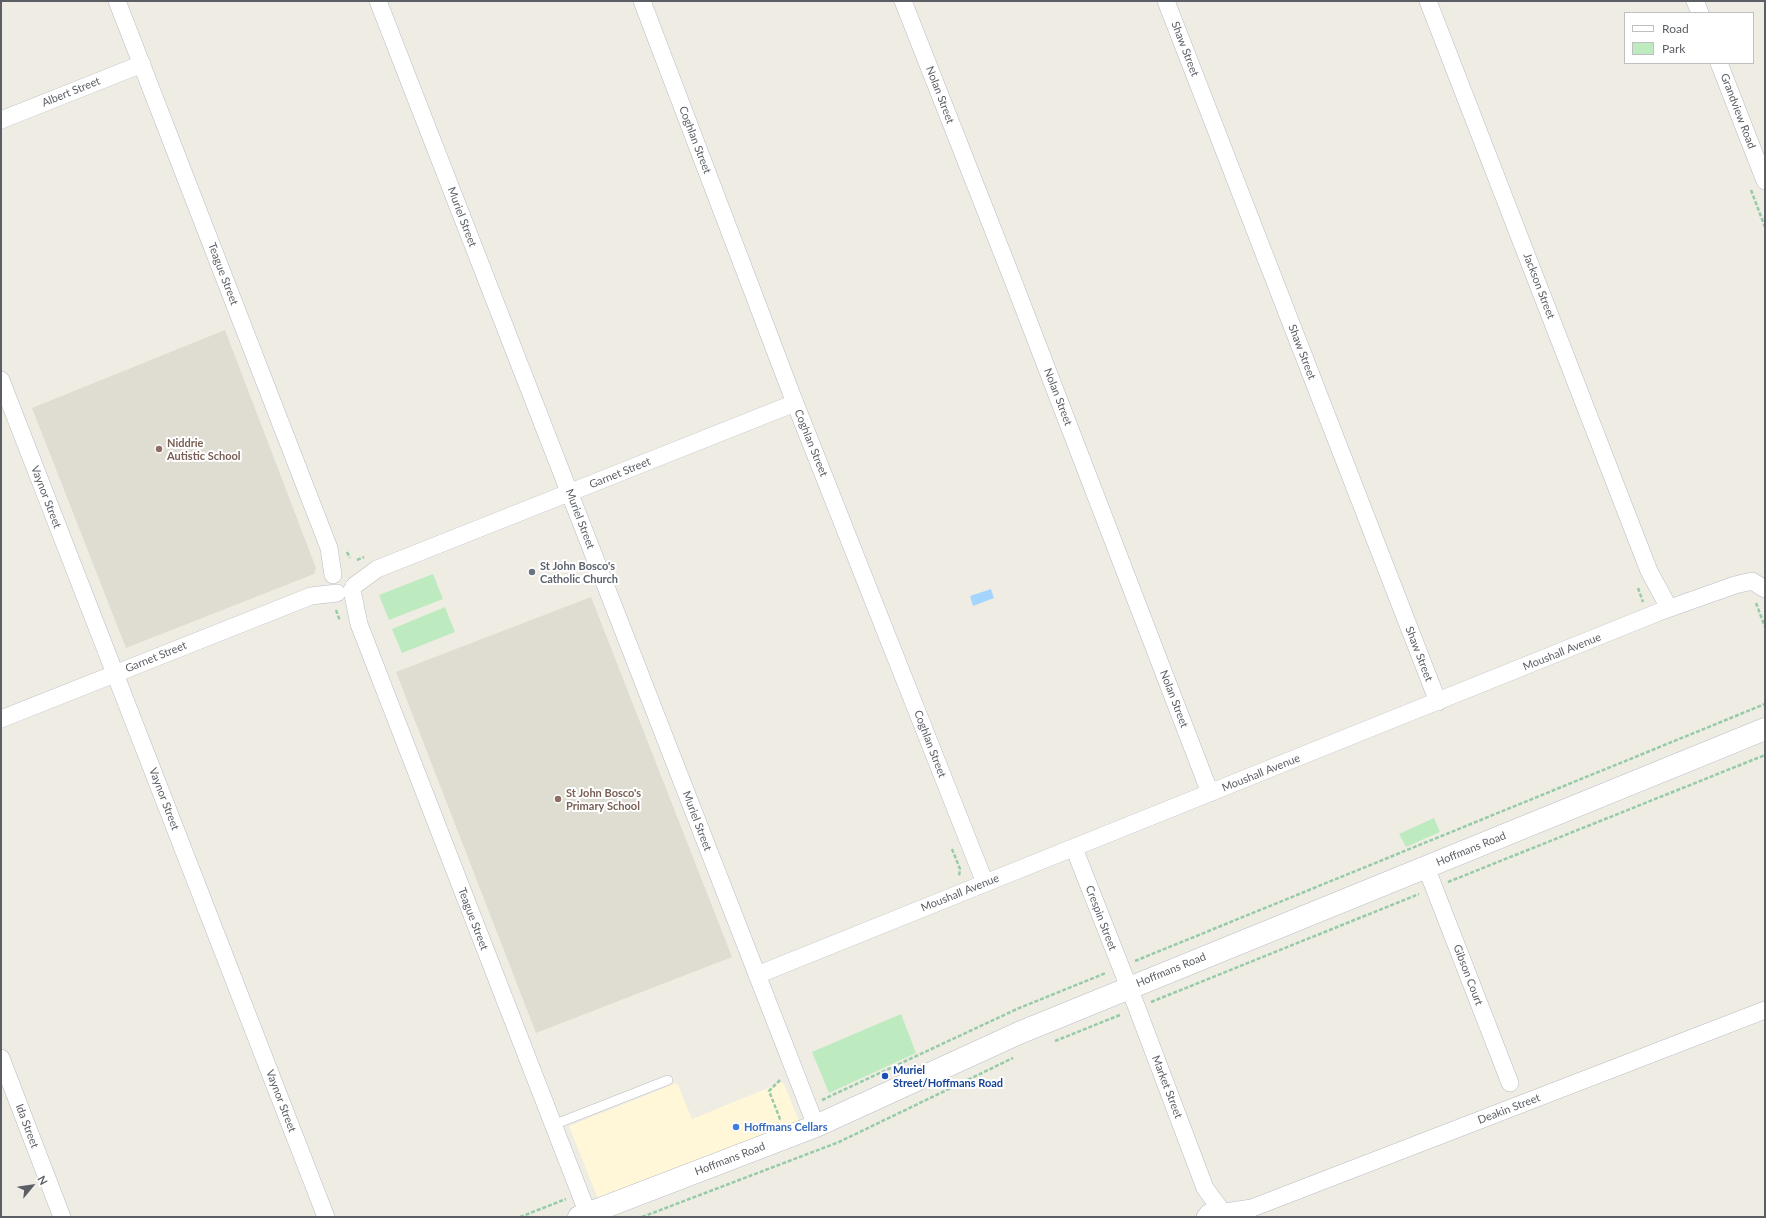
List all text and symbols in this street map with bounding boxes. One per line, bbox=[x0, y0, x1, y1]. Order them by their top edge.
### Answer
legend bbox=[1624, 12, 1754, 64]
street label: Shaw Street bbox=[1168, 20, 1202, 78]
text: Road bbox=[1662, 21, 1689, 36]
text: Park bbox=[1662, 41, 1685, 56]
street label: Nolan Street bbox=[923, 64, 957, 126]
street label: Grandview Road bbox=[1718, 72, 1758, 150]
street label: Albert Street bbox=[40, 74, 102, 110]
street label: Coghlan Street bbox=[676, 104, 714, 176]
street label: Muriel Street bbox=[445, 185, 479, 249]
street label: Teague Street bbox=[205, 241, 241, 307]
street label: Jackson Street bbox=[1520, 251, 1558, 321]
street label: Shaw Street bbox=[1285, 323, 1319, 381]
street label: Nolan Street bbox=[1041, 366, 1075, 428]
street label: Coghlan Street bbox=[792, 407, 830, 479]
place label: Niddrie Autistic School bbox=[167, 436, 241, 462]
marker: Niddrie Autistic School bbox=[154, 444, 164, 454]
street label: Garnet Street bbox=[587, 455, 653, 491]
street label: Vaynor Street bbox=[28, 464, 64, 530]
street label: Muriel Street bbox=[563, 487, 597, 551]
place label: St John Bosco's Catholic Church bbox=[540, 559, 618, 585]
marker: St John Bosco's Catholic Church bbox=[527, 567, 537, 577]
street label: Shaw Street bbox=[1402, 625, 1436, 683]
street label: Moushall Avenue bbox=[1521, 630, 1603, 674]
street label: Garnet Street bbox=[123, 639, 189, 675]
street label: Nolan Street bbox=[1157, 668, 1191, 730]
street label: Coghlan Street bbox=[911, 708, 949, 780]
street label: Moushall Avenue bbox=[1220, 751, 1302, 795]
street label: Vaynor Street bbox=[146, 766, 182, 832]
place label: St John Bosco's Primary School bbox=[566, 786, 641, 812]
street label: Muriel Street bbox=[680, 789, 714, 853]
marker: St John Bosco's Primary School bbox=[553, 794, 563, 804]
street label: Hoffmans Road bbox=[1434, 829, 1508, 869]
street label: Moushall Avenue bbox=[919, 871, 1001, 915]
street label: Crespin Street bbox=[1083, 884, 1119, 952]
street label: Teague Street bbox=[455, 886, 491, 952]
street label: Gibson Court bbox=[1450, 943, 1486, 1007]
street label: Hoffmans Road bbox=[1134, 950, 1208, 990]
street label: Market Street bbox=[1149, 1054, 1185, 1120]
place label: Muriel Street/Hoffmans Road bbox=[893, 1063, 1003, 1089]
street label: Vaynor Street bbox=[263, 1068, 299, 1134]
marker: Muriel Street/Hoffmans Road bbox=[880, 1071, 890, 1081]
street label: Deakin Street bbox=[1476, 1091, 1542, 1127]
street label: Ida Street bbox=[13, 1102, 41, 1150]
place label: Hoffmans Cellars bbox=[744, 1120, 828, 1134]
marker: Hoffmans Cellars bbox=[731, 1122, 741, 1132]
street label: Hoffmans Road bbox=[693, 1140, 767, 1178]
north arrow bbox=[12, 1166, 52, 1206]
text: N bbox=[35, 1173, 51, 1187]

